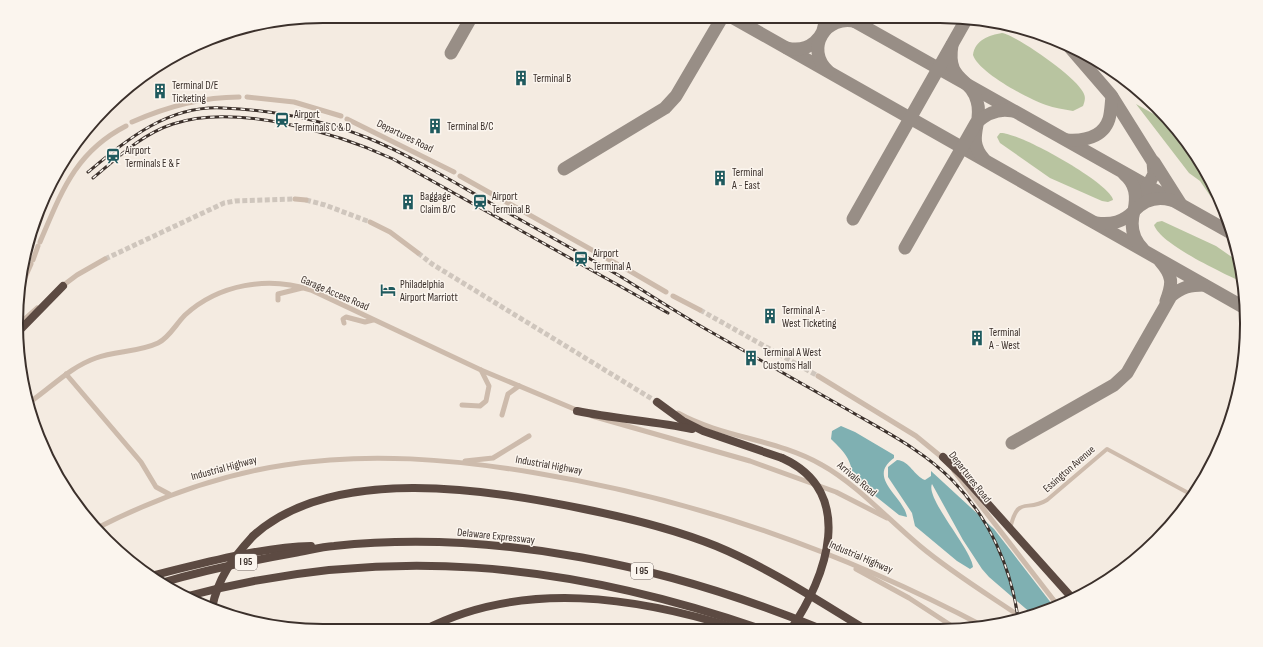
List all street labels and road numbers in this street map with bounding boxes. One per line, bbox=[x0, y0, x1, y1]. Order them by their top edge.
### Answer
street label: Departures Road bbox=[375, 117, 436, 155]
street label: Garage Access Road bbox=[299, 273, 372, 313]
street label: Essington Avenue bbox=[1040, 443, 1098, 495]
street label: Departures Road bbox=[946, 449, 994, 505]
street label: Industrial Highway bbox=[190, 453, 259, 483]
street label: Industrial Highway bbox=[514, 453, 584, 477]
street label: Arrivals Road bbox=[834, 458, 880, 500]
street label: Delaware Expressway bbox=[456, 525, 536, 547]
street label: Industrial Highway bbox=[827, 538, 895, 577]
road number: I 95 bbox=[235, 554, 257, 570]
road number: I 95 bbox=[631, 563, 653, 579]

